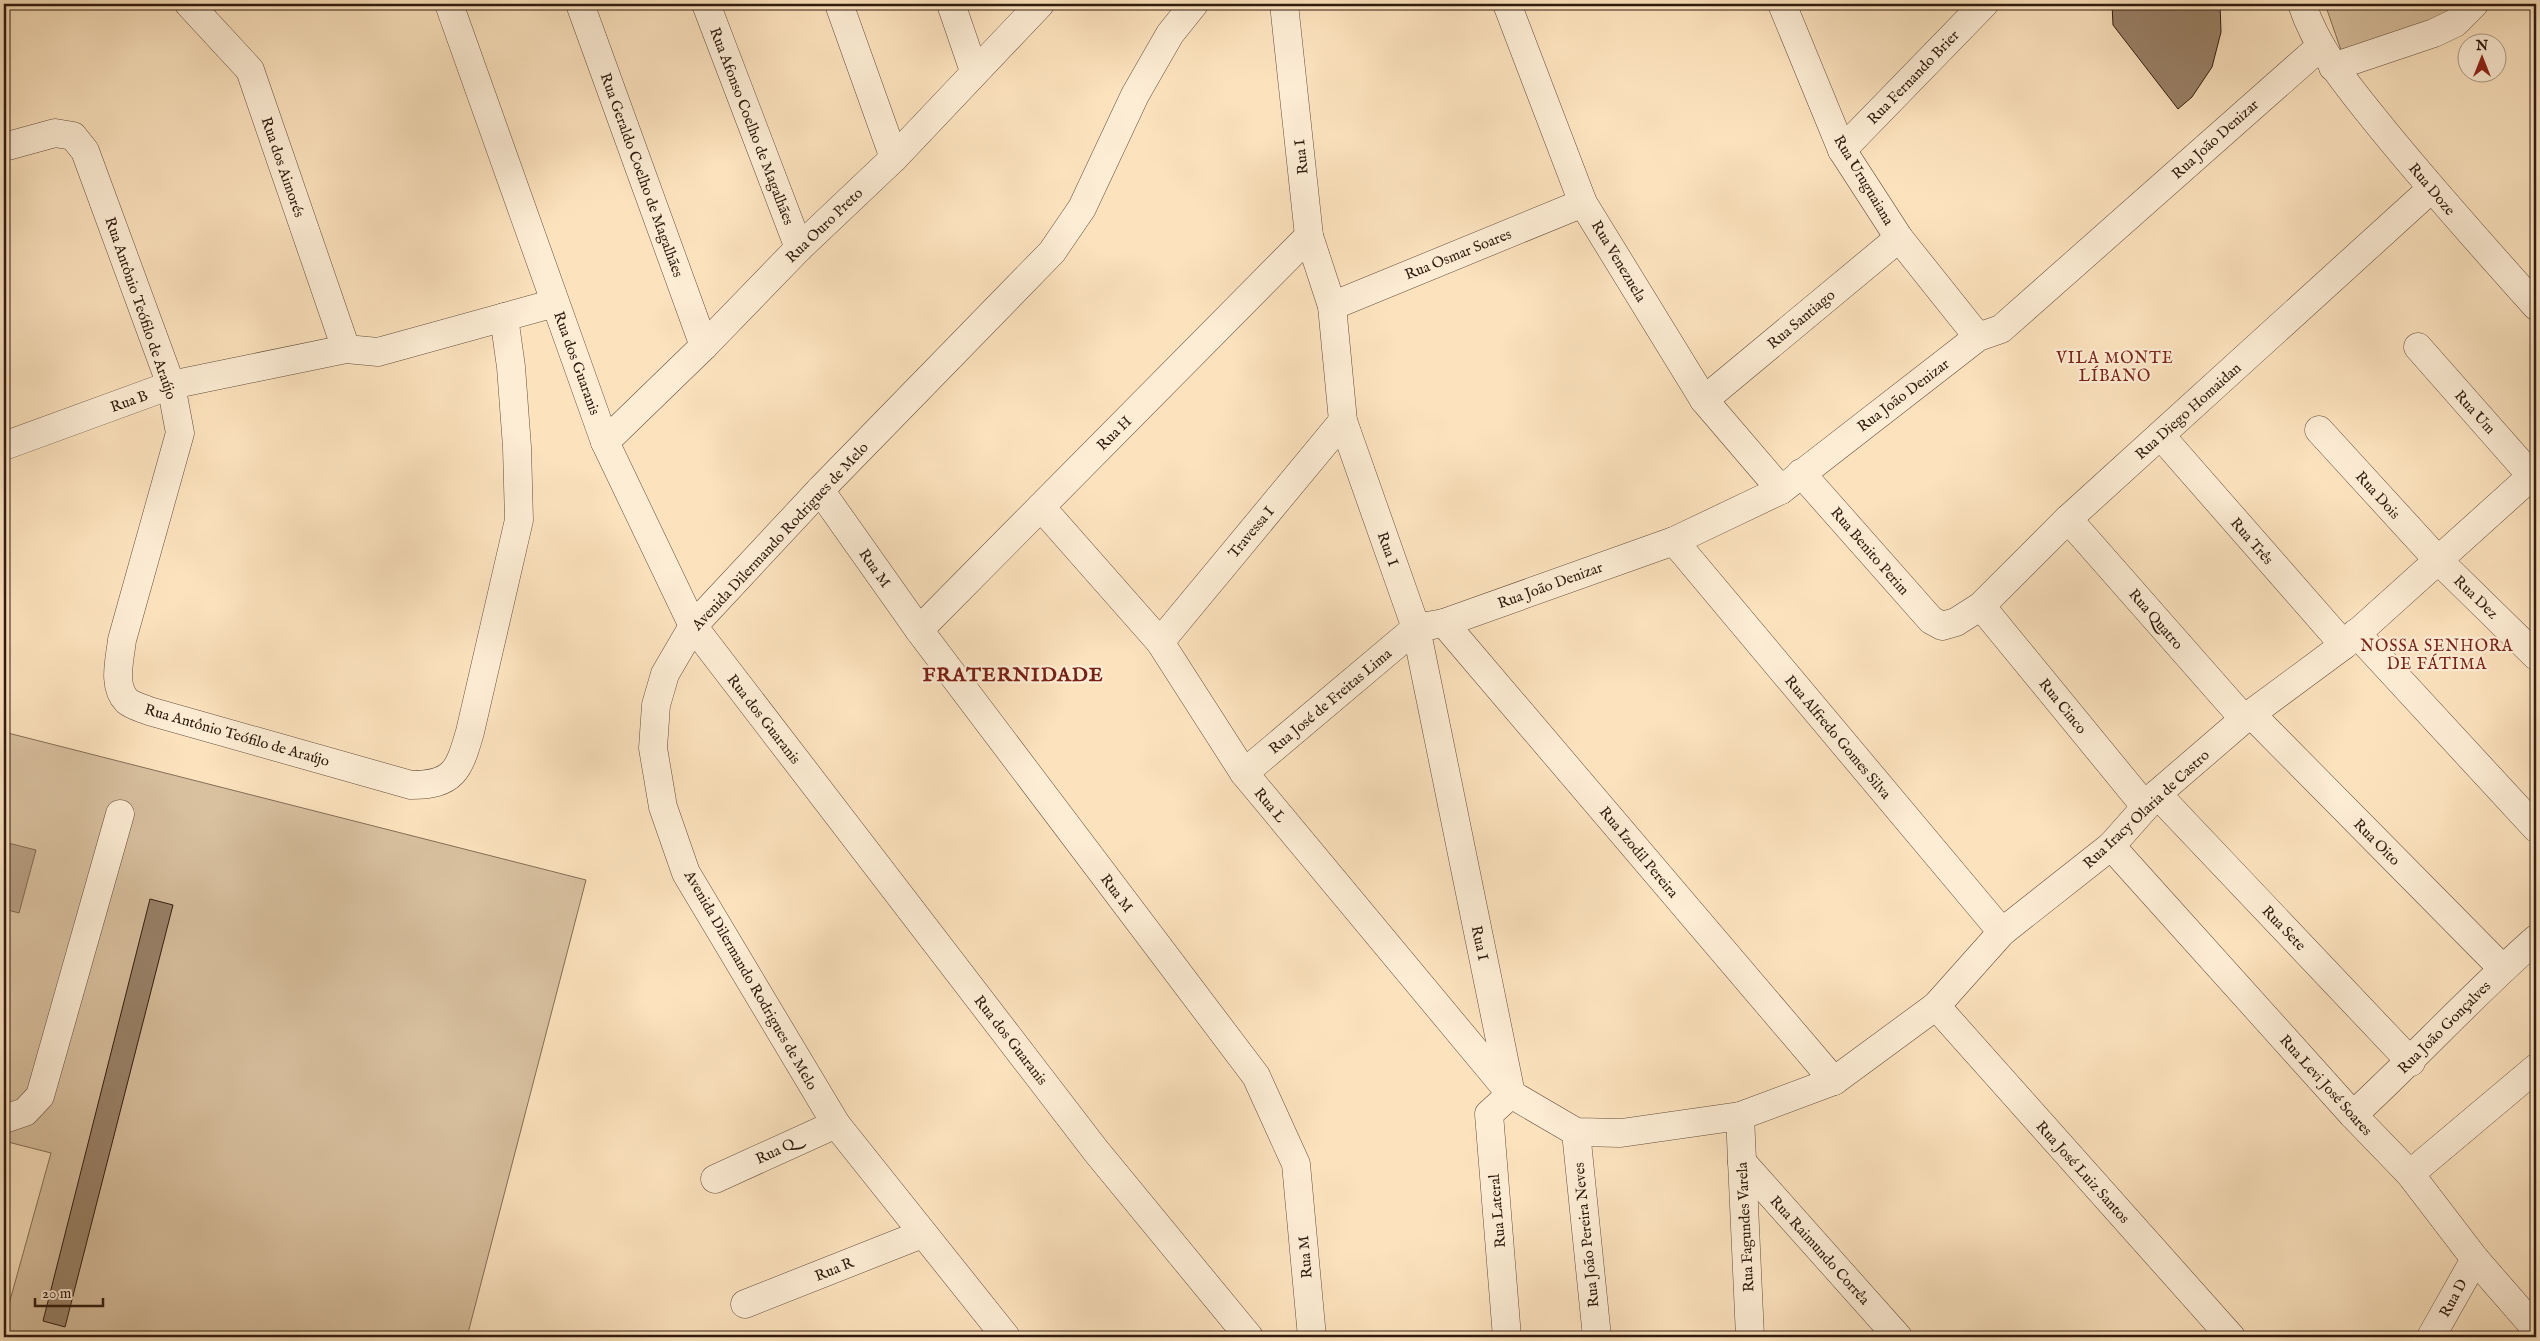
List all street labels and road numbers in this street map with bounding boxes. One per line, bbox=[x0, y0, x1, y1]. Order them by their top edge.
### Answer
street label: Rua Afonso Coelho de Magalhães bbox=[705, 25, 798, 228]
street label: Rua Fernando Brier bbox=[1863, 26, 1964, 129]
street label: Rua Geraldo Coelho de Magalhães bbox=[596, 70, 687, 280]
street label: Rua João Denizar bbox=[2168, 95, 2263, 183]
street label: Rua dos Aimorés bbox=[256, 114, 309, 220]
street label: Rua Uruguaiana bbox=[1829, 132, 1898, 229]
street label: Rua I bbox=[1290, 138, 1313, 176]
street label: Rua Doze bbox=[2404, 159, 2459, 220]
street label: Rua Ouro Preto bbox=[782, 184, 867, 267]
street label: Rua Antônio Teófilo de Araújo bbox=[100, 214, 181, 402]
street label: Rua Venezuela bbox=[1587, 217, 1651, 306]
street label: Rua Osmar Soares bbox=[1402, 224, 1514, 285]
street label: Rua Santiago bbox=[1763, 285, 1839, 353]
street label: Rua dos Guaranis bbox=[549, 309, 604, 418]
street label: Rua João Denizar bbox=[1854, 354, 1953, 436]
street label: Rua Diego Homaidan bbox=[2131, 359, 2245, 464]
street label: Rua B bbox=[108, 386, 151, 417]
street label: Rua Um bbox=[2450, 386, 2500, 439]
street label: Rua H bbox=[1093, 412, 1136, 455]
street label: Avenida Dilermando Rodrigues de Melo bbox=[687, 438, 873, 635]
street label: Rua Dois bbox=[2351, 467, 2404, 523]
street label: Travessa I bbox=[1224, 502, 1279, 562]
street label: Rua Benito Perim bbox=[1826, 503, 1913, 600]
street label: Rua Três bbox=[2226, 514, 2277, 569]
street label: Rua I bbox=[1373, 529, 1403, 570]
street label: Rua M bbox=[854, 545, 895, 591]
street label: Rua João Denizar bbox=[1495, 557, 1606, 613]
street label: Rua Dez bbox=[2449, 572, 2502, 623]
street label: Rua Quatro bbox=[2124, 585, 2187, 654]
street label: Rua José de Freitas Lima bbox=[1265, 644, 1396, 758]
street label: Rua dos Guaranis bbox=[723, 671, 805, 768]
street label: Rua Alfredo Gomes Silva bbox=[1780, 671, 1895, 804]
street label: Rua Cinco bbox=[2034, 675, 2091, 738]
street label: Rua Antônio Teófilo de Araújo bbox=[142, 700, 332, 771]
street label: Rua Iracy Olaria de Castro bbox=[2079, 746, 2214, 873]
street label: Rua L bbox=[1250, 784, 1290, 827]
street label: Rua Izodil Pereira bbox=[1595, 803, 1683, 902]
street label: Rua Oito bbox=[2349, 815, 2404, 870]
street label: Avenida Dilermando Rodrigues de Melo bbox=[679, 866, 821, 1093]
street label: Rua M bbox=[1096, 870, 1137, 916]
street label: Rua Sete bbox=[2258, 902, 2310, 955]
street label: Rua I bbox=[1467, 924, 1493, 963]
street label: Rua João Gonçalves bbox=[2394, 977, 2495, 1078]
street label: Rua dos Guaranis bbox=[970, 992, 1052, 1089]
street label: Rua Levi José Soares bbox=[2275, 1031, 2376, 1140]
street label: Rua José Luiz Santos bbox=[2032, 1117, 2134, 1228]
street label: Rua Q bbox=[753, 1130, 808, 1169]
street label: Rua João Pereira Neves bbox=[1569, 1161, 1604, 1308]
street label: Rua Fagundes Varela bbox=[1733, 1161, 1758, 1293]
street label: Rua Lateral bbox=[1485, 1172, 1510, 1249]
street label: Rua Raimundo Corrêa bbox=[1766, 1192, 1874, 1309]
street label: Rua M bbox=[1294, 1235, 1317, 1279]
street label: Rua R bbox=[812, 1253, 857, 1286]
street label: Rua D bbox=[2435, 1276, 2472, 1321]

